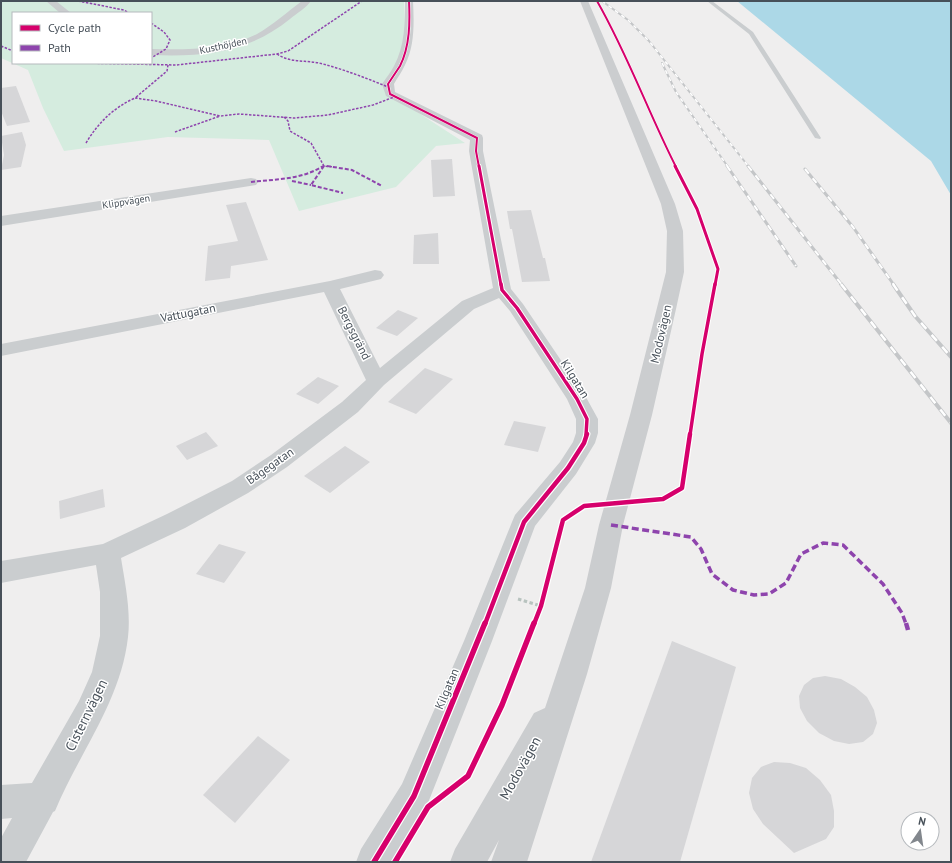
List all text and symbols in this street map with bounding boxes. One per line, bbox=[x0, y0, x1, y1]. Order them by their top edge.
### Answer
legend bbox=[12, 12, 152, 64]
text: Cycle path bbox=[48, 20, 101, 35]
street label: Kusthöjden bbox=[198, 34, 248, 57]
text: Path bbox=[48, 40, 71, 55]
street label: Klippvägen bbox=[101, 191, 151, 212]
street label: Vattugatan bbox=[158, 300, 217, 325]
street label: Bergsgränd bbox=[335, 303, 374, 362]
street label: Modovägen bbox=[647, 303, 675, 365]
street label: Kilgatan bbox=[558, 357, 593, 401]
street label: Bågegatan bbox=[243, 444, 296, 487]
street label: Kilgatan bbox=[431, 666, 462, 712]
street label: Cisternvägen bbox=[61, 676, 111, 754]
street label: Modovägen bbox=[495, 733, 545, 803]
north arrow bbox=[900, 811, 940, 851]
text: N bbox=[917, 814, 927, 829]

